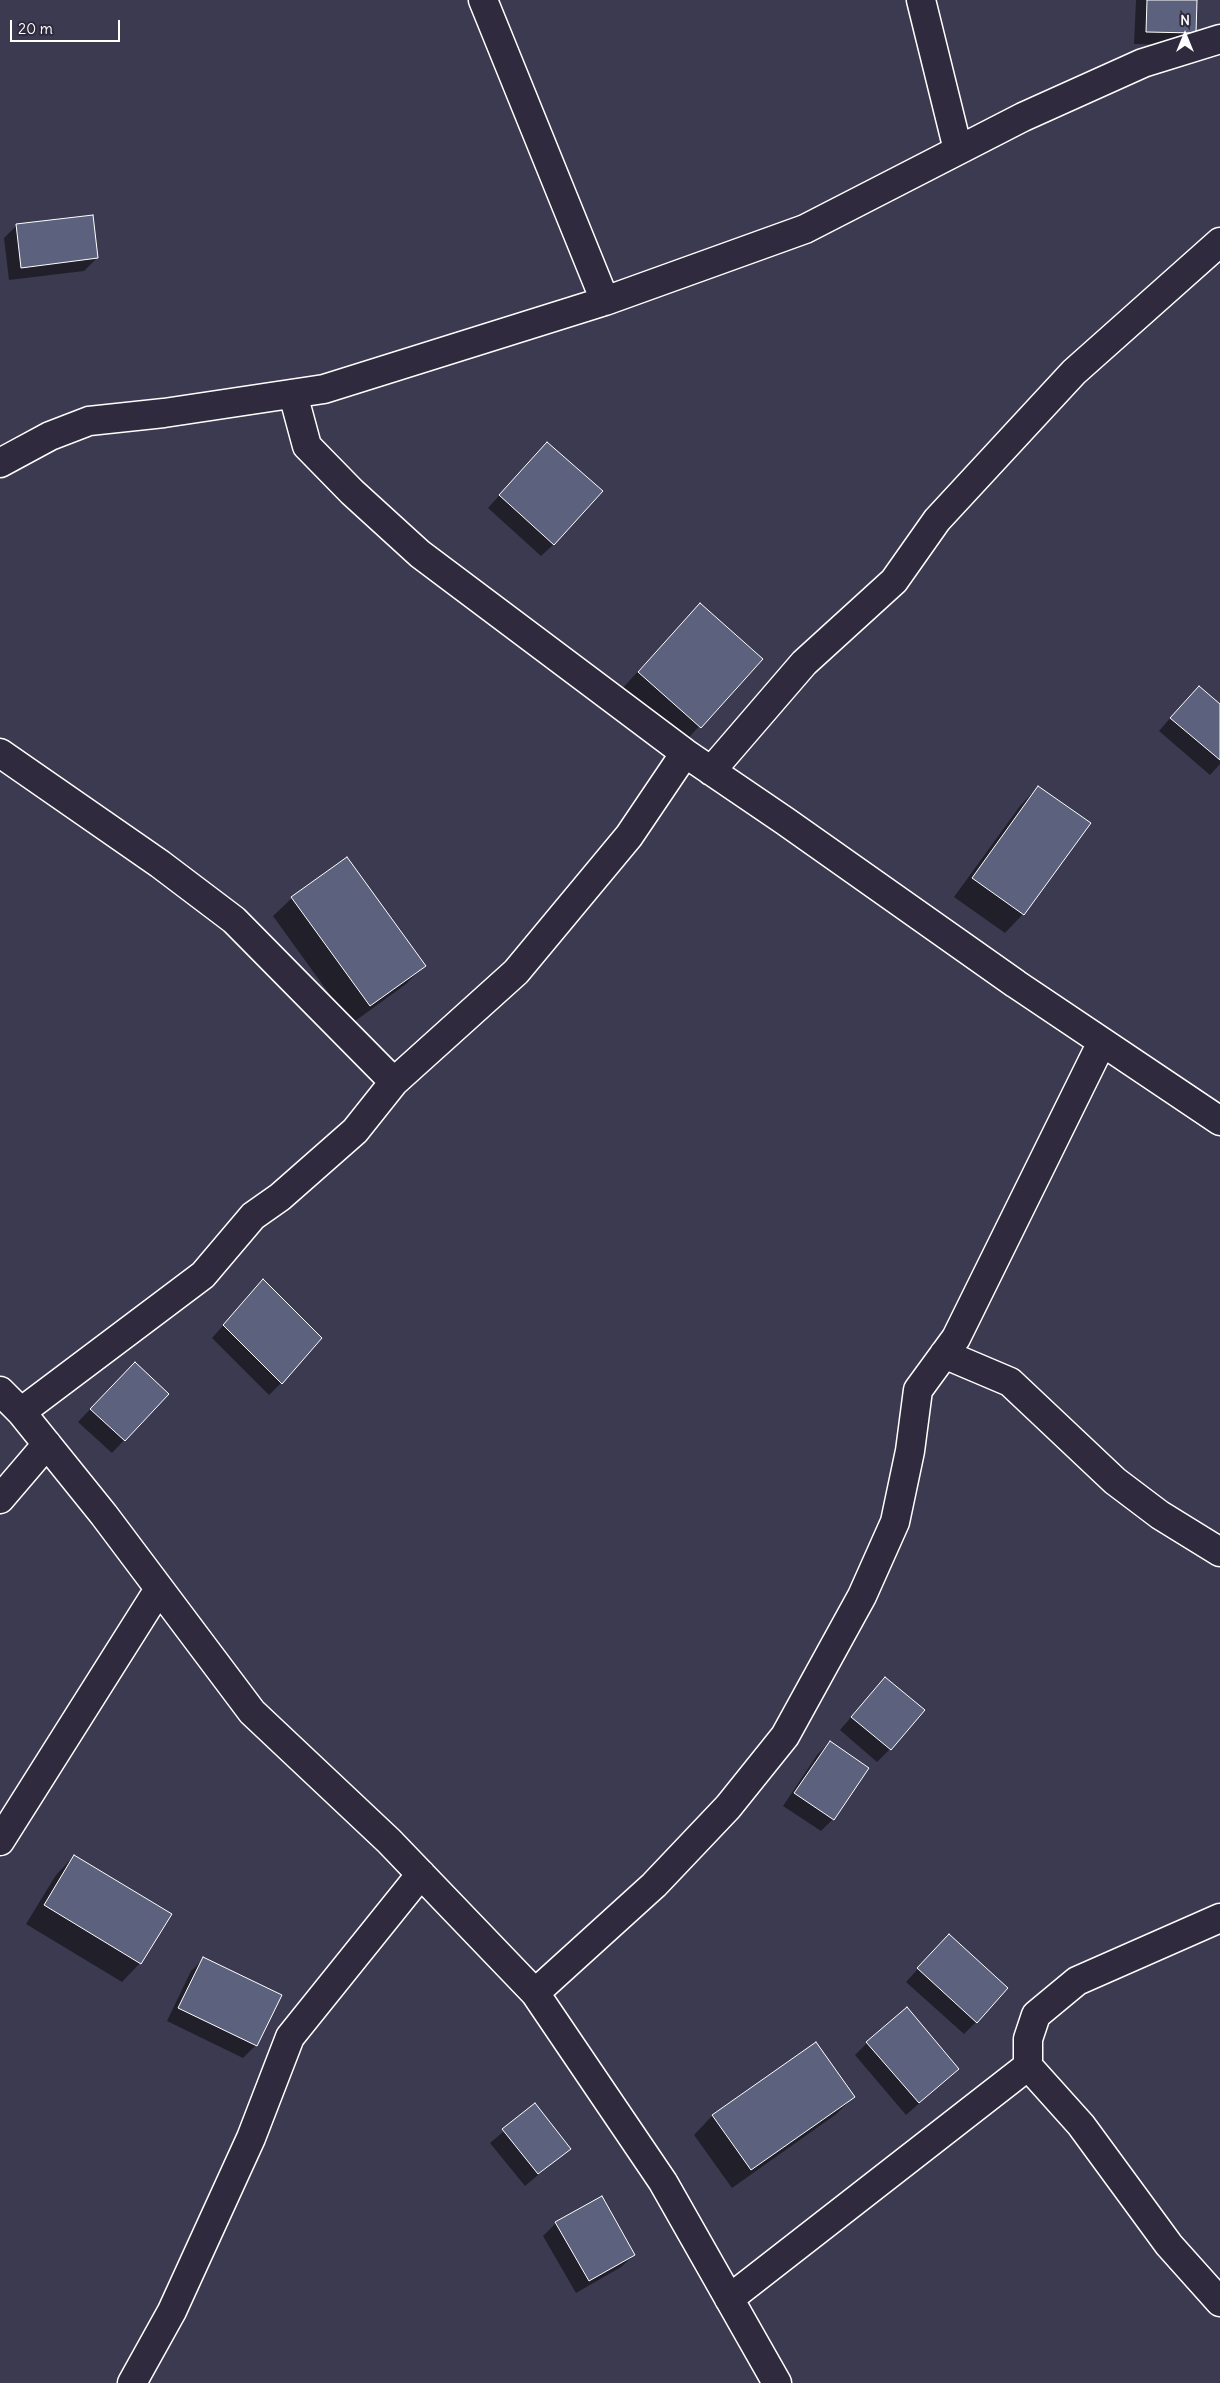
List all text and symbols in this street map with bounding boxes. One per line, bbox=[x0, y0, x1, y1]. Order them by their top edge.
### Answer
scale bar bbox=[12, 10, 122, 42]
north arrow bbox=[1160, 10, 1210, 60]
text: N bbox=[1180, 11, 1190, 29]
text: 20 m bbox=[18, 19, 53, 38]

